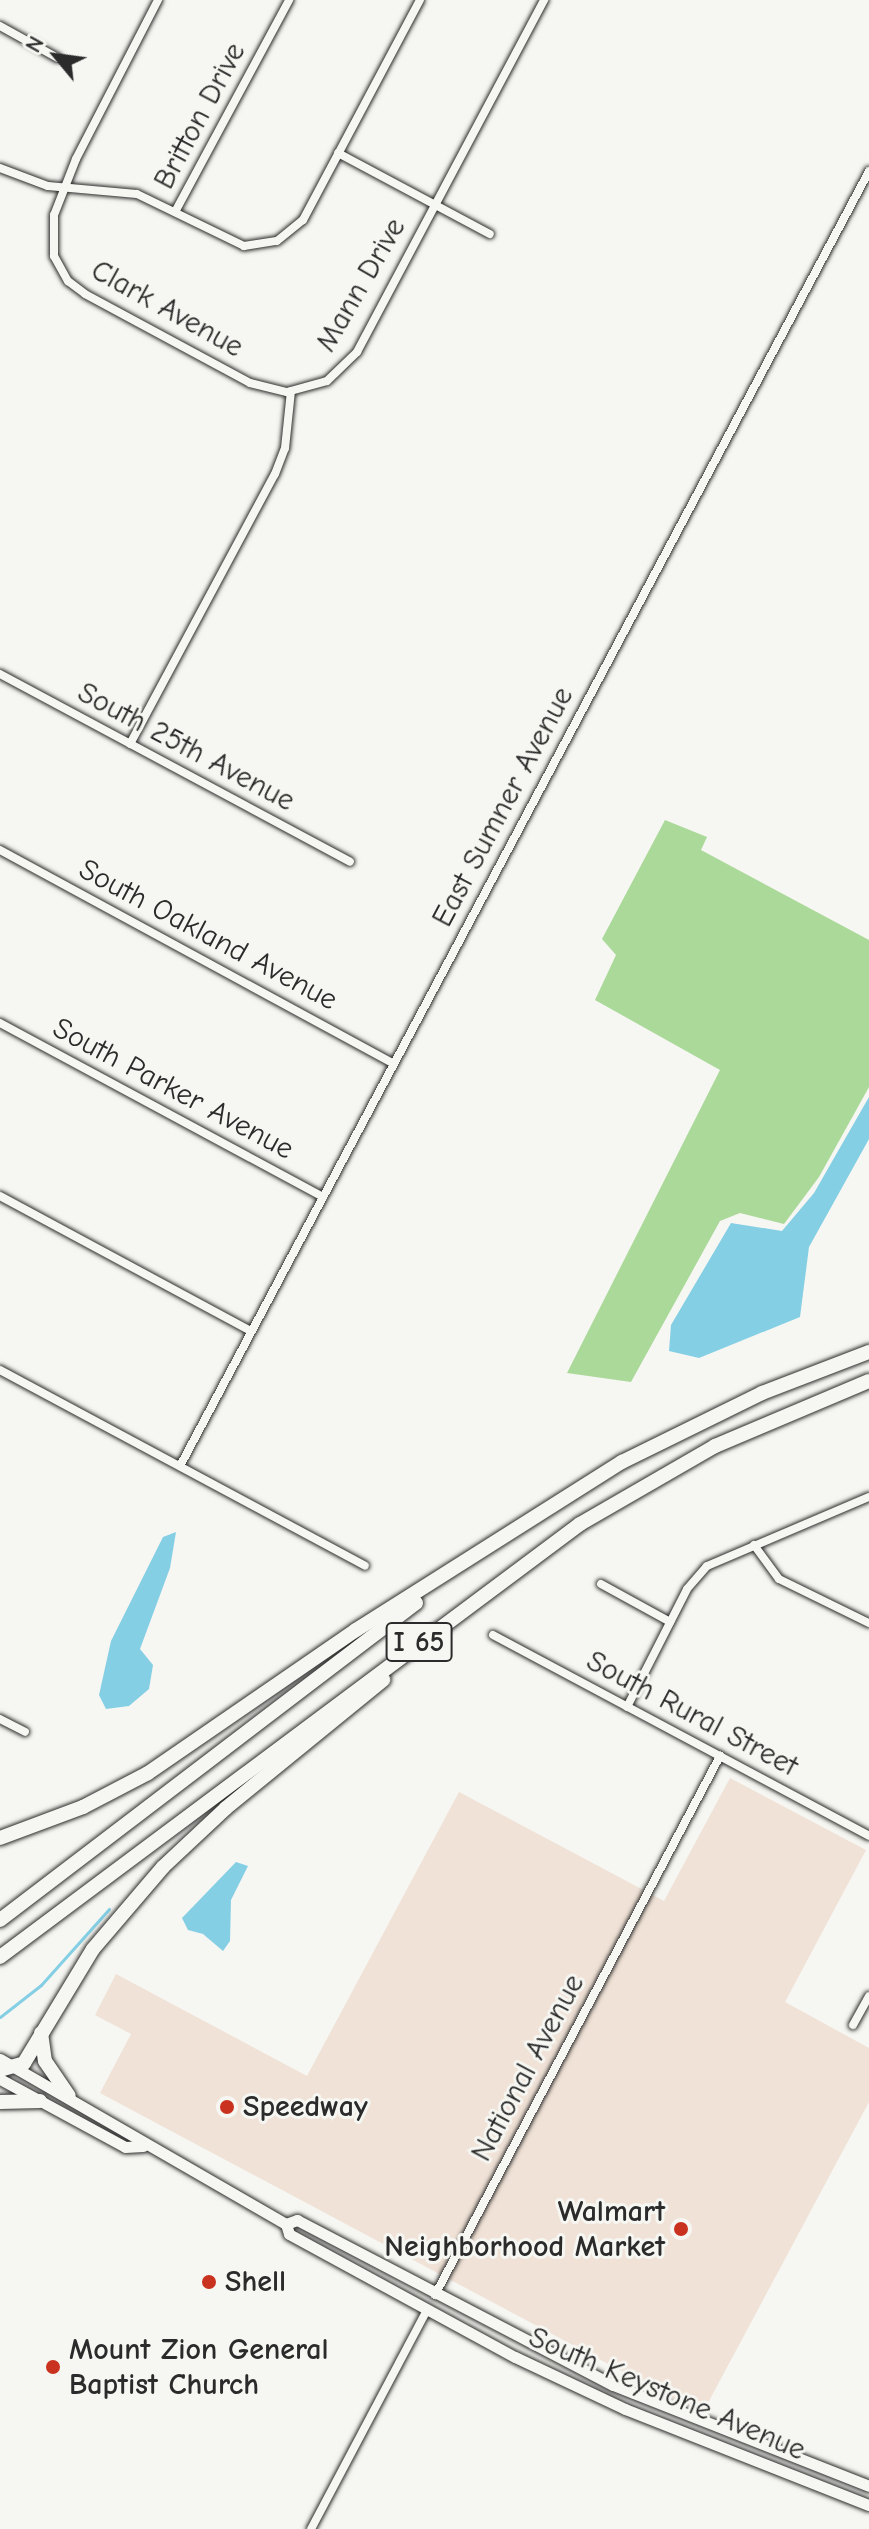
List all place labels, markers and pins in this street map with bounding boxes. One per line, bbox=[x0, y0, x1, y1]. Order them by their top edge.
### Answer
place label: Speedway bbox=[243, 2089, 368, 2125]
marker: Speedway bbox=[218, 2098, 236, 2116]
place label: Walmart Neighborhood Market bbox=[384, 2194, 665, 2264]
marker: Walmart Neighborhood Market bbox=[672, 2220, 690, 2238]
place label: Shell bbox=[225, 2264, 286, 2300]
marker: Shell bbox=[200, 2273, 218, 2291]
place label: Mount Zion General Baptist Church bbox=[69, 2332, 328, 2402]
marker: Mount Zion General Baptist Church bbox=[44, 2358, 62, 2376]

